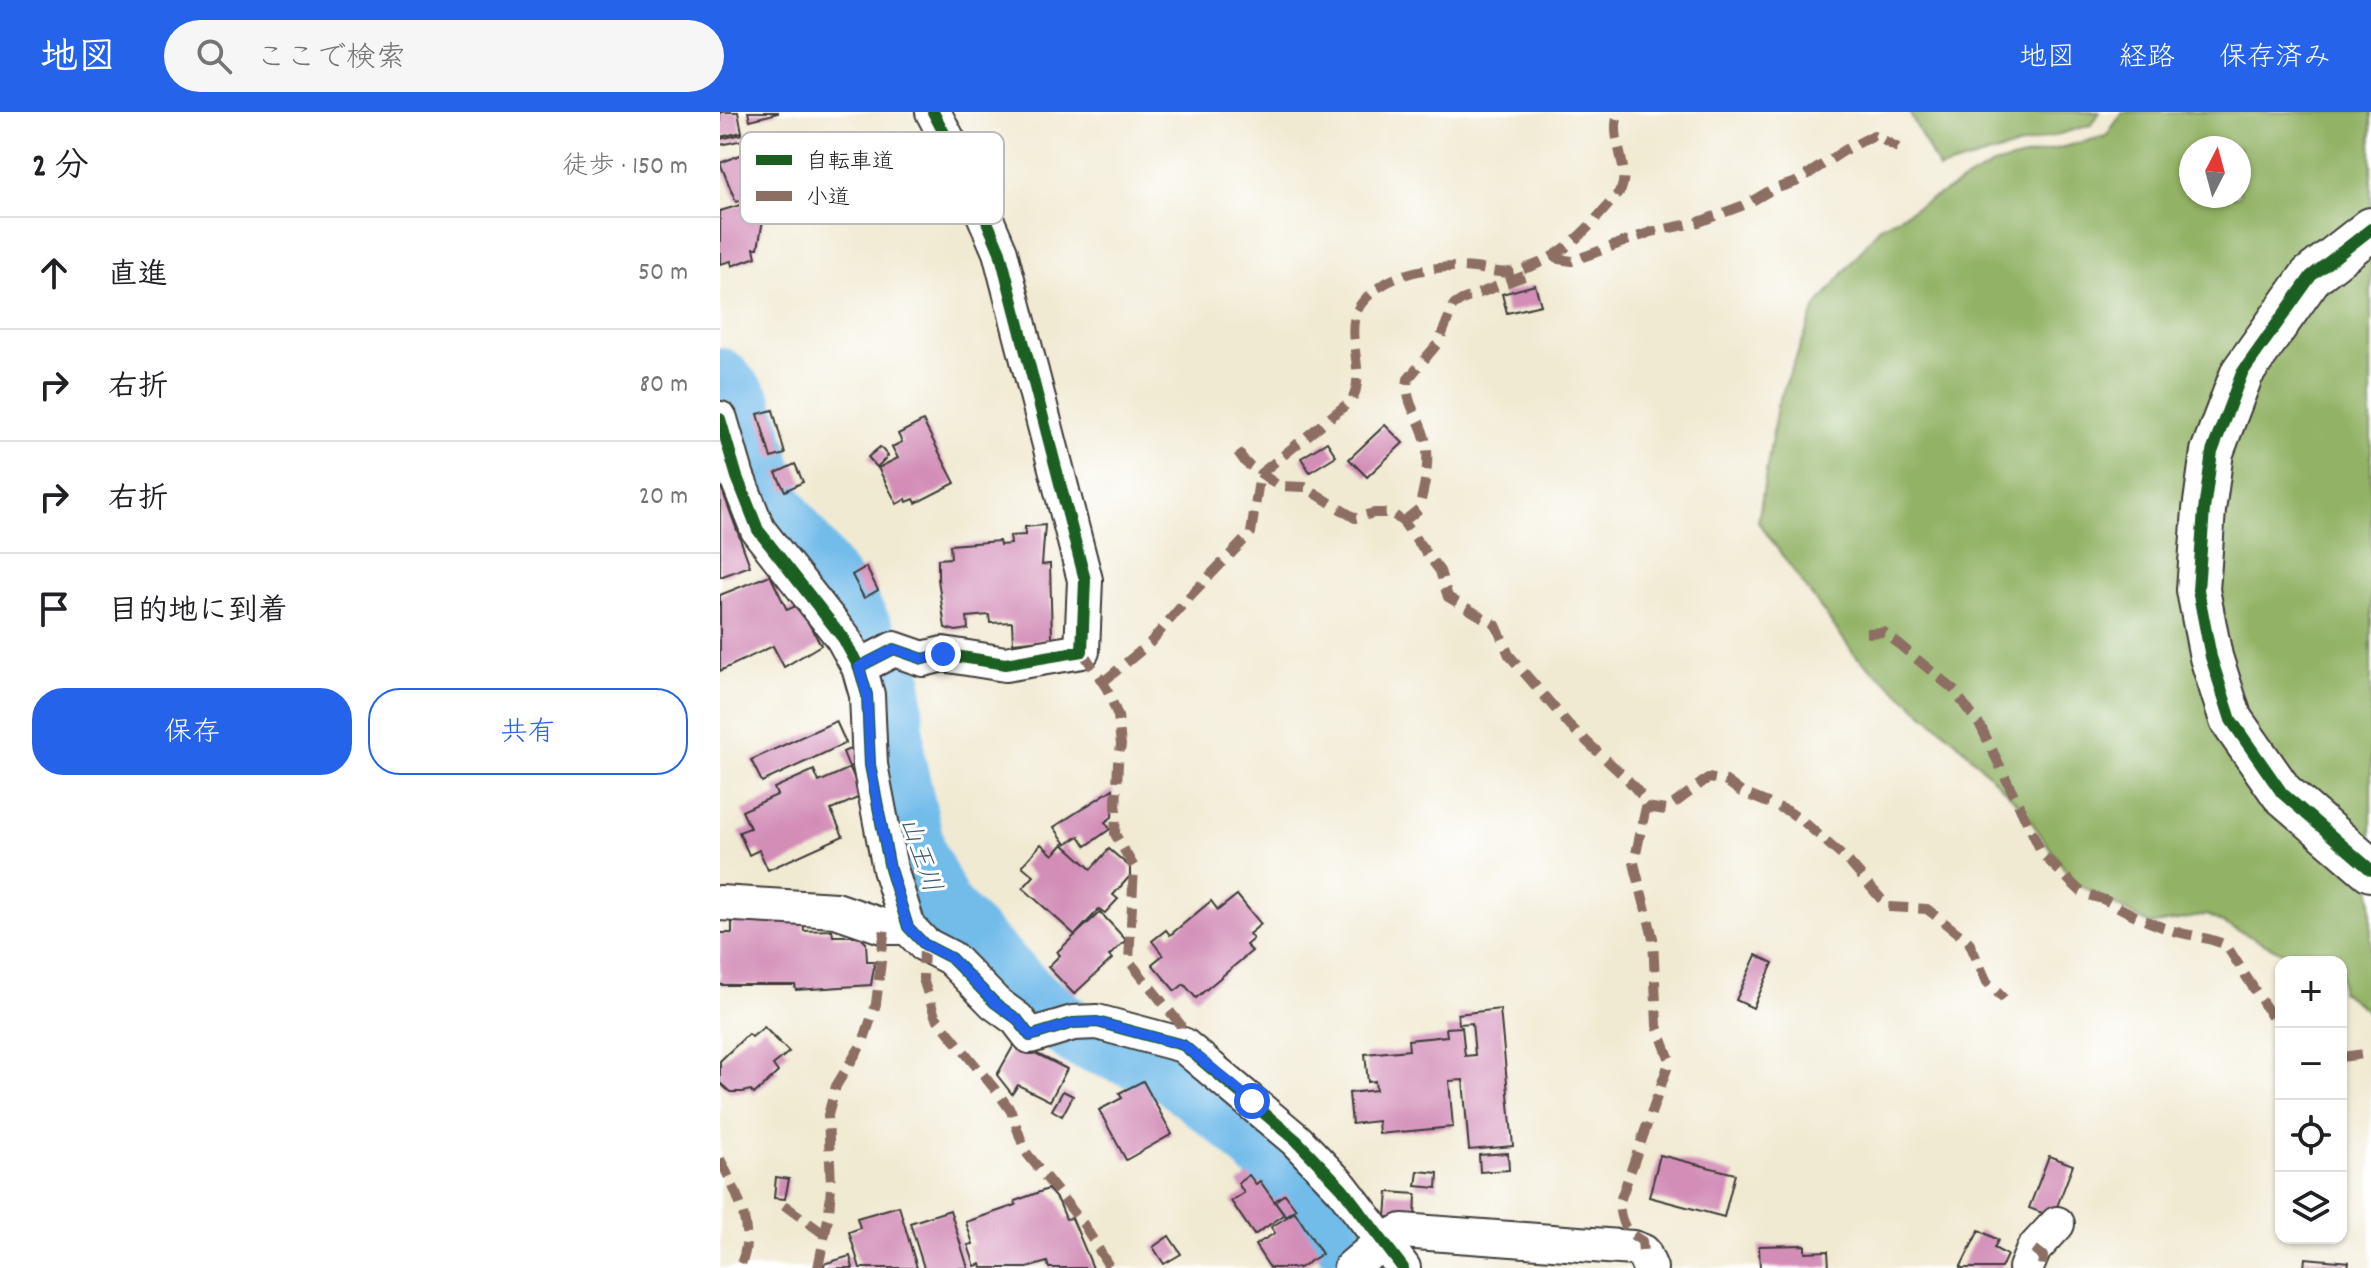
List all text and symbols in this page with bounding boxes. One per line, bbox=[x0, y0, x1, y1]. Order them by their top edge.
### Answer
search box bbox=[164, 20, 724, 92]
text: 地図 bbox=[40, 33, 116, 88]
icon: search bbox=[192, 34, 236, 78]
text: ここで検索 bbox=[256, 39, 406, 82]
text: 地図 bbox=[2019, 40, 2075, 80]
text: 経路 bbox=[2119, 40, 2175, 80]
text: 保存済み bbox=[2219, 40, 2331, 80]
legend bbox=[740, 132, 1004, 224]
north arrow bbox=[2179, 136, 2251, 208]
text: 2 分 bbox=[32, 144, 89, 193]
text: 自転車道 bbox=[806, 148, 894, 179]
text: 徒歩 · 150 m bbox=[562, 149, 688, 186]
text: 小道 bbox=[806, 184, 850, 215]
icon: ahead bbox=[32, 251, 76, 295]
text: 50 m bbox=[638, 255, 688, 292]
text: 直進 bbox=[108, 256, 168, 299]
icon: right bbox=[32, 363, 76, 407]
text: 80 m bbox=[640, 367, 688, 404]
text: 右折 bbox=[108, 368, 168, 411]
icon: right bbox=[32, 475, 76, 519]
text: 20 m bbox=[639, 479, 688, 516]
text: 右折 bbox=[108, 480, 168, 523]
icon: arrive bbox=[32, 587, 76, 631]
text: 目的地に到着 bbox=[108, 592, 288, 635]
route end bbox=[925, 636, 961, 672]
button: 保存 bbox=[32, 688, 352, 775]
button: 共有 bbox=[368, 688, 688, 775]
water label: 山王川 bbox=[888, 812, 949, 898]
map controls bbox=[2275, 956, 2347, 1244]
button: + bbox=[2275, 956, 2347, 1028]
button: − bbox=[2275, 1028, 2347, 1100]
route start bbox=[1234, 1083, 1270, 1119]
button: locate bbox=[2275, 1100, 2347, 1172]
button: layers bbox=[2275, 1172, 2347, 1244]

